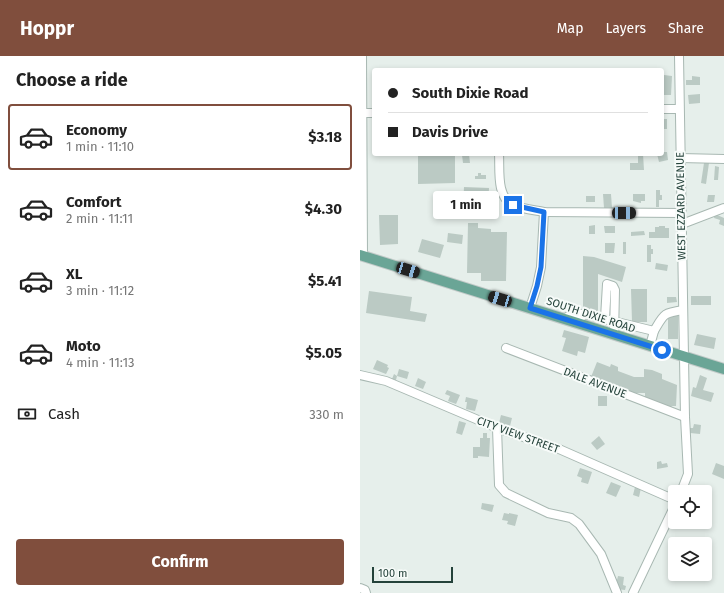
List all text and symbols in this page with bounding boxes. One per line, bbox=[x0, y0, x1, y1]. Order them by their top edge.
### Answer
text: Hoppr bbox=[20, 17, 74, 40]
text: Map bbox=[557, 20, 583, 37]
text: Layers bbox=[605, 20, 646, 37]
text: Share bbox=[668, 20, 704, 37]
text: Choose a ride bbox=[16, 69, 128, 91]
text: South Dixie Road bbox=[412, 84, 529, 102]
icon: car bbox=[18, 119, 54, 155]
text: Economy bbox=[66, 121, 127, 139]
text: Davis Drive bbox=[412, 123, 488, 141]
text: $3.18 bbox=[308, 128, 342, 146]
text: 1 min · 11:10 bbox=[66, 139, 134, 154]
street label: WEST EZZARD AVENUE bbox=[674, 152, 688, 260]
icon: car bbox=[18, 191, 54, 227]
callout: 1 min bbox=[433, 191, 499, 219]
text: Comfort bbox=[66, 193, 122, 211]
route end bbox=[504, 196, 522, 214]
text: 1 min bbox=[450, 197, 482, 212]
text: $4.30 bbox=[305, 200, 342, 218]
car bbox=[612, 207, 636, 219]
text: 2 min · 11:11 bbox=[66, 211, 133, 226]
car bbox=[395, 261, 421, 279]
icon: car bbox=[18, 263, 54, 299]
text: XL bbox=[66, 265, 82, 283]
text: $5.41 bbox=[308, 272, 342, 290]
text: 3 min · 11:12 bbox=[66, 283, 134, 298]
car bbox=[487, 290, 513, 308]
street label: SOUTH DIXIE ROAD bbox=[545, 294, 637, 336]
icon: car bbox=[18, 335, 54, 371]
text: Moto bbox=[66, 337, 101, 355]
route start bbox=[653, 341, 671, 359]
text: $5.05 bbox=[306, 344, 342, 362]
text: 4 min · 11:13 bbox=[66, 355, 135, 370]
street label: DALE AVENUE bbox=[562, 365, 628, 401]
icon: cash bbox=[16, 403, 38, 425]
text: Cash bbox=[48, 405, 80, 423]
text: 330 m bbox=[309, 407, 344, 422]
street label: CITY VIEW STREET bbox=[475, 414, 561, 456]
map controls bbox=[668, 485, 712, 581]
button: locate bbox=[668, 485, 712, 529]
button: layers bbox=[668, 537, 712, 581]
button: Confirm bbox=[16, 539, 344, 585]
scale bar bbox=[372, 565, 453, 584]
text: 100 m bbox=[378, 567, 407, 580]

